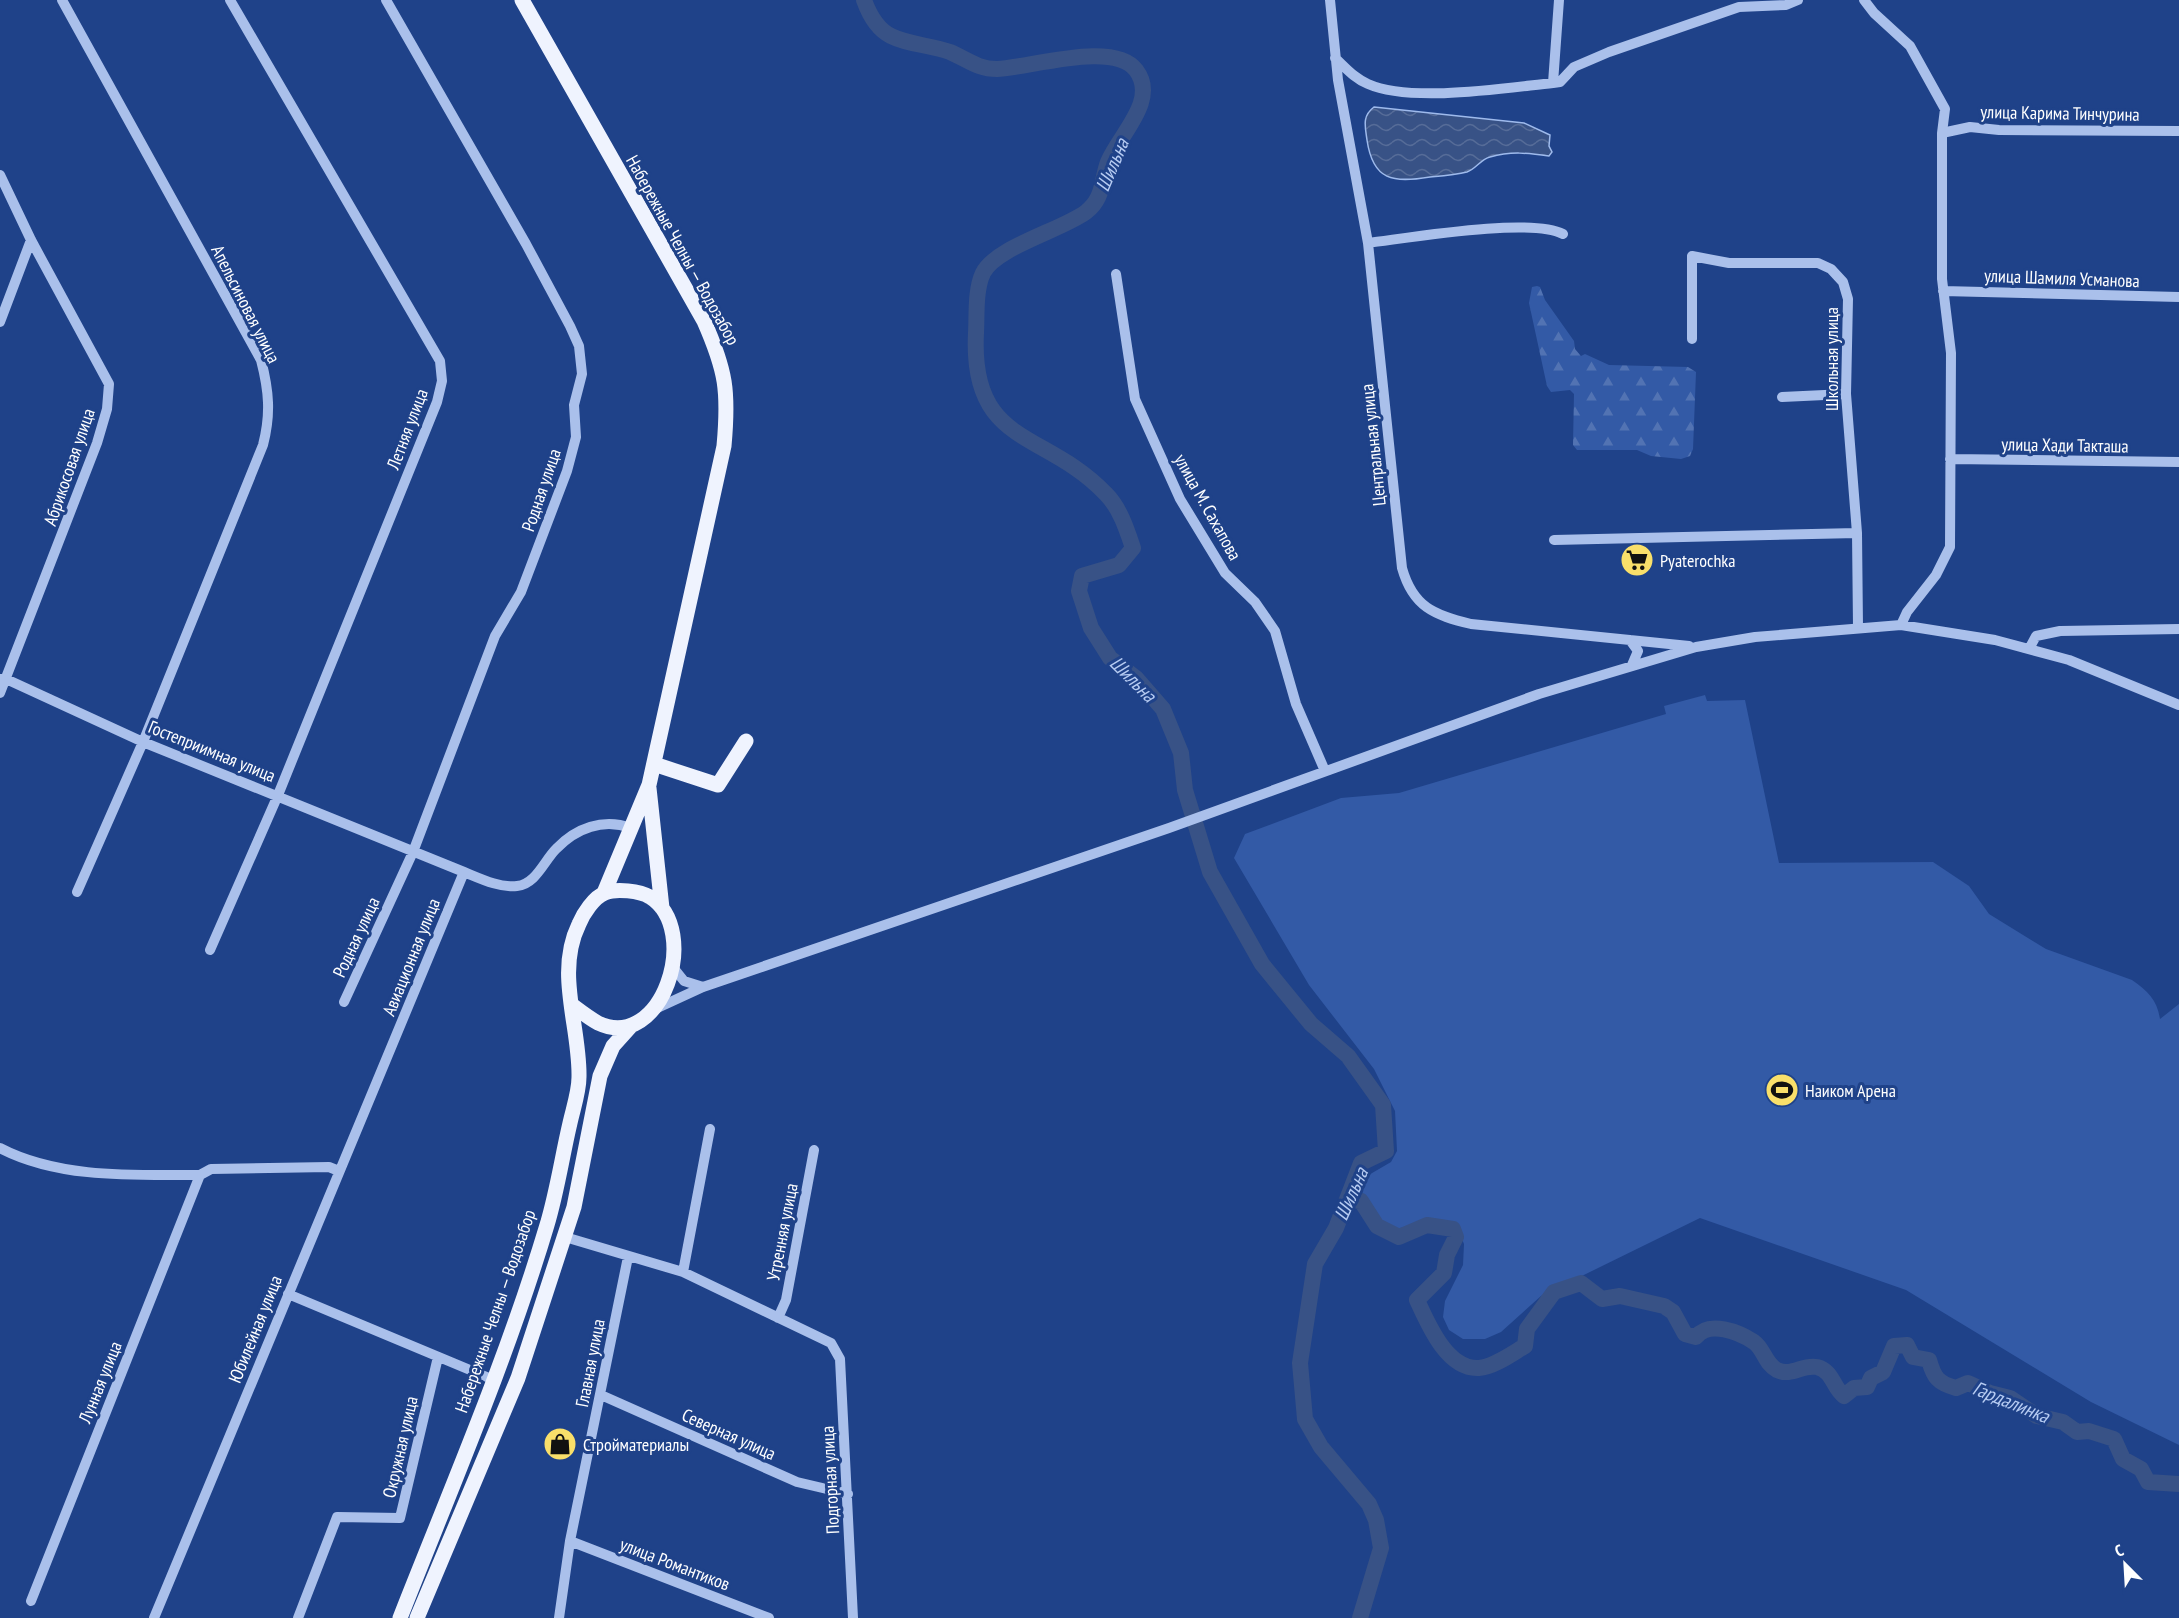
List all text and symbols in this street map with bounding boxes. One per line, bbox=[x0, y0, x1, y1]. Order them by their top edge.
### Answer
street label: улица Карима Тинчурина bbox=[1980, 100, 2140, 126]
water label: Шильна bbox=[1089, 134, 1135, 195]
street label: Набережные Челны — Водозабор bbox=[621, 151, 745, 349]
street label: Апельсиновая улица bbox=[206, 241, 286, 367]
street label: улица Шамиля Усманова bbox=[1984, 264, 2140, 292]
street label: Школьная улица bbox=[1820, 307, 1843, 411]
street label: Центральная улица bbox=[1355, 383, 1391, 507]
street label: Летняя улица bbox=[381, 385, 433, 474]
street label: Абрикосовая улица bbox=[38, 405, 100, 529]
street label: улица Хади Такташа bbox=[2001, 432, 2129, 458]
street label: Родная улица bbox=[516, 446, 566, 534]
street label: улица М. Сахапова bbox=[1169, 450, 1247, 564]
supermarket icon: Pyaterochka bbox=[1619, 542, 1655, 578]
place label: Pyaterochka bbox=[1660, 549, 1736, 572]
water label: Шильна bbox=[1104, 650, 1162, 708]
street label: Гостеприимная улица bbox=[145, 715, 279, 787]
street label: Родная улица bbox=[327, 893, 385, 981]
street label: Авиационная улица bbox=[377, 895, 445, 1019]
sports icon: Наиком Арена bbox=[1764, 1072, 1800, 1108]
place label: Наиком Арена bbox=[1805, 1079, 1896, 1102]
water label: Шильна bbox=[1328, 1163, 1374, 1224]
street label: Утренняя улица bbox=[761, 1181, 803, 1283]
street label: Набережные Челны — Водозабор bbox=[449, 1206, 541, 1416]
street label: Юбилейная улица bbox=[223, 1272, 287, 1386]
street label: Главная улица bbox=[570, 1317, 610, 1409]
street label: Лунная улица bbox=[73, 1338, 127, 1427]
water label: Гардалинка bbox=[1969, 1375, 2054, 1429]
street label: Окружная улица bbox=[377, 1394, 423, 1500]
street label: Северная улица bbox=[678, 1403, 780, 1465]
street label: Подгорная улица bbox=[816, 1425, 844, 1535]
shop icon: Стройматериалы bbox=[542, 1426, 578, 1462]
place label: Стройматериалы bbox=[583, 1433, 689, 1456]
street label: улица Романтиков bbox=[617, 1532, 733, 1596]
north arrow bbox=[2095, 1534, 2155, 1594]
text: С bbox=[2111, 1539, 2127, 1561]

